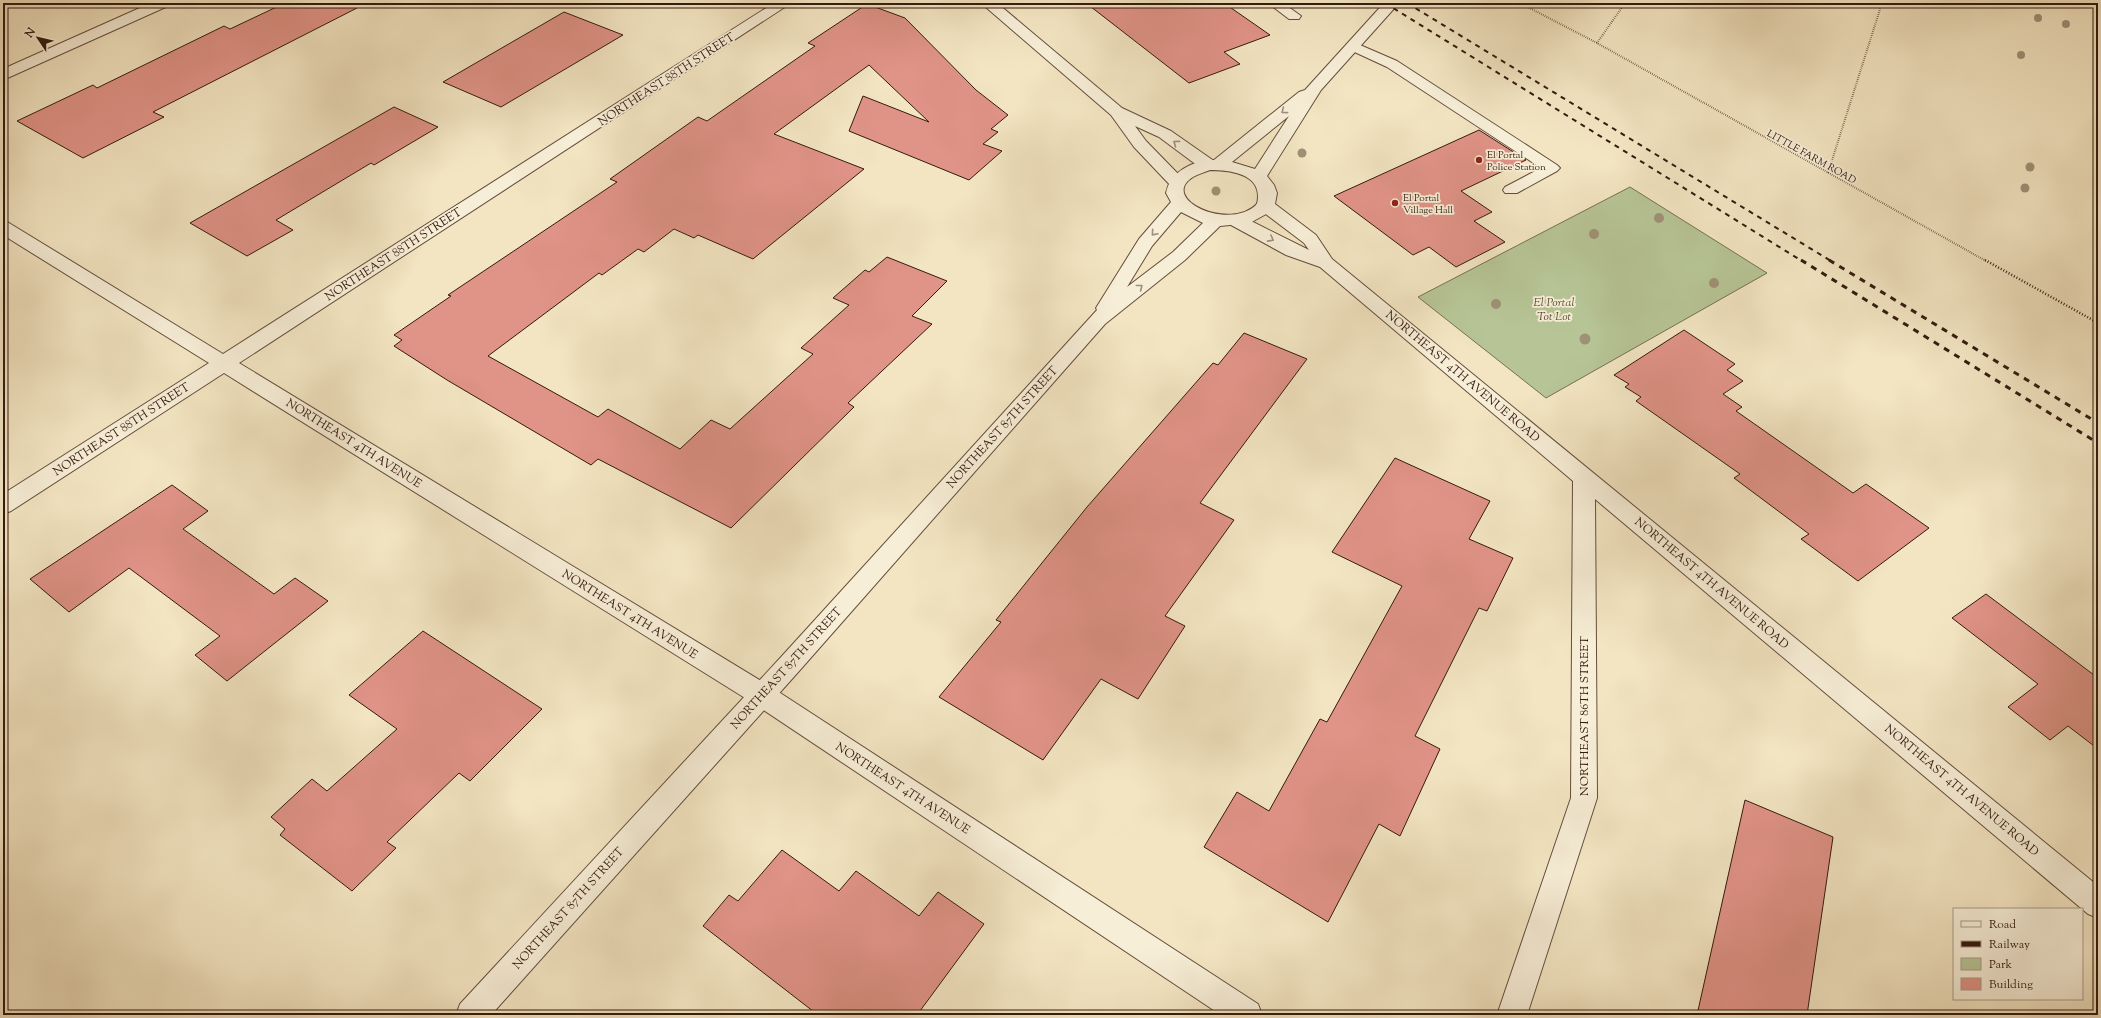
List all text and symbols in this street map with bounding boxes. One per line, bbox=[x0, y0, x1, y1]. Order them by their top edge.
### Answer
north arrow bbox=[18, 18, 58, 58]
text: N bbox=[21, 24, 40, 42]
street label: NORTHEAST 88TH STREET bbox=[595, 28, 739, 131]
one-way arrow bbox=[1282, 106, 1289, 113]
street label: LITTLE FARM ROAD bbox=[1764, 126, 1859, 188]
one-way arrow bbox=[1173, 140, 1180, 148]
place label: El Portal Police Station bbox=[1487, 148, 1546, 175]
marker: El Portal Police Station bbox=[1474, 155, 1484, 165]
place label: El Portal Village Hall bbox=[1403, 191, 1453, 218]
marker: El Portal Village Hall bbox=[1390, 198, 1400, 208]
street label: NORTHEAST 88TH STREET bbox=[322, 203, 466, 306]
one-way arrow bbox=[1151, 228, 1158, 236]
one-way arrow bbox=[1267, 235, 1274, 242]
one-way arrow bbox=[1136, 284, 1143, 291]
park label: El Portal Tot Lot bbox=[1533, 294, 1575, 326]
street label: NORTHEAST 4TH AVENUE ROAD bbox=[1381, 307, 1544, 447]
street label: NORTHEAST 87TH STREET bbox=[943, 362, 1063, 493]
street label: NORTHEAST 88TH STREET bbox=[50, 378, 194, 481]
street label: NORTHEAST 4TH AVENUE bbox=[282, 395, 426, 494]
street label: NORTHEAST 4TH AVENUE ROAD bbox=[1630, 514, 1793, 654]
street label: NORTHEAST 4TH AVENUE bbox=[558, 566, 702, 665]
street label: NORTHEAST 87TH STREET bbox=[727, 603, 847, 734]
street label: NORTHEAST 86TH STREET bbox=[1576, 636, 1594, 796]
street label: NORTHEAST 4TH AVENUE ROAD bbox=[1880, 721, 2043, 861]
street label: NORTHEAST 4TH AVENUE bbox=[832, 738, 974, 840]
street label: NORTHEAST 87TH STREET bbox=[509, 843, 629, 974]
legend bbox=[1953, 908, 2083, 1000]
text: Road bbox=[1989, 916, 2016, 934]
text: Railway bbox=[1989, 936, 2030, 954]
text: Park bbox=[1989, 956, 2012, 974]
text: Building bbox=[1989, 976, 2033, 994]

